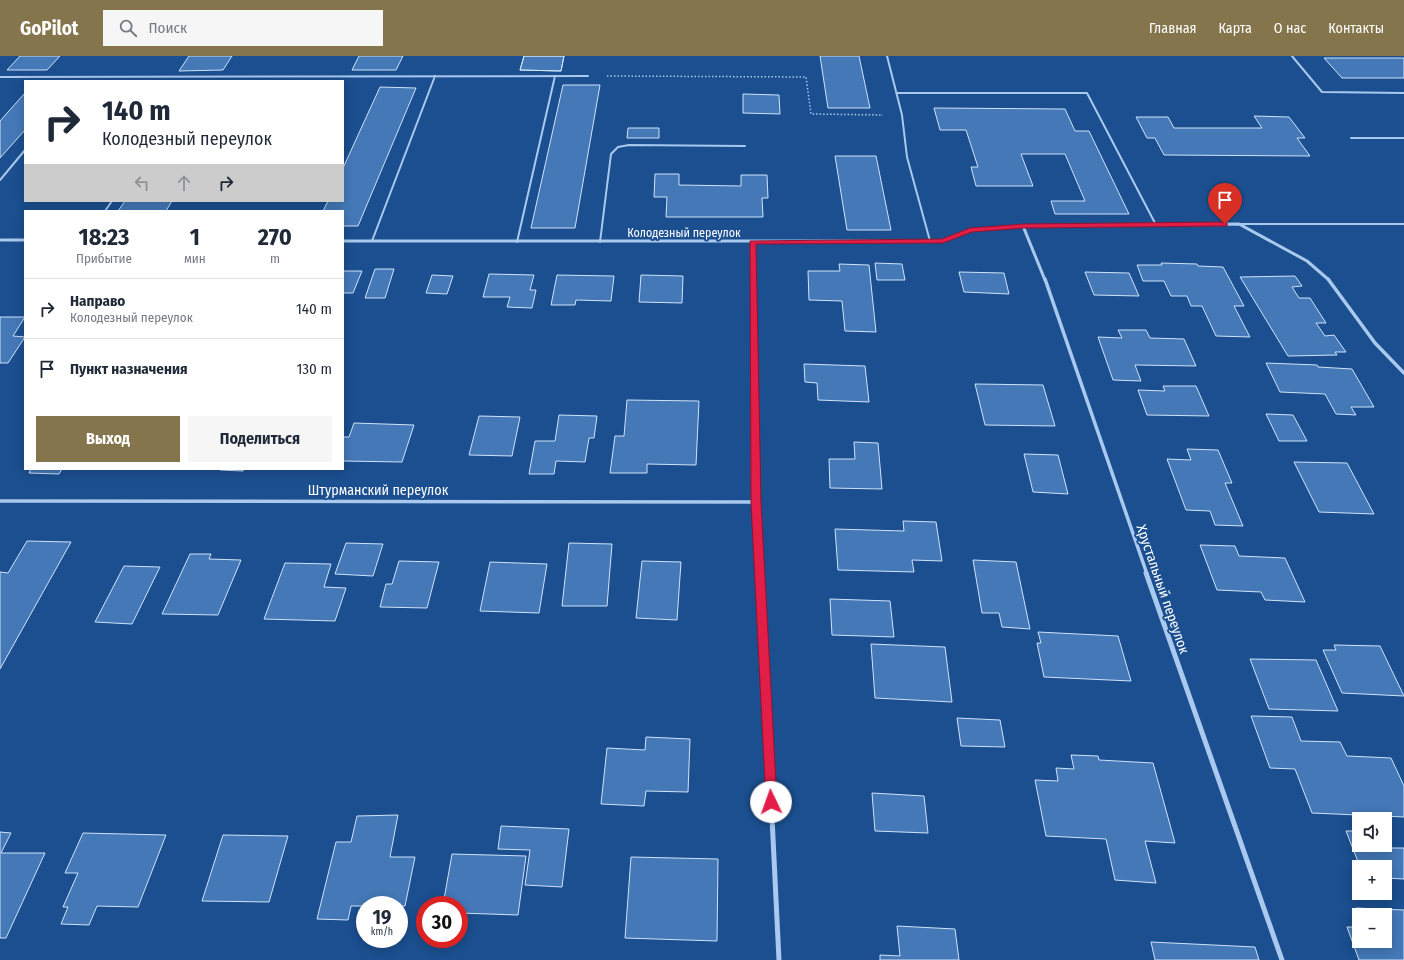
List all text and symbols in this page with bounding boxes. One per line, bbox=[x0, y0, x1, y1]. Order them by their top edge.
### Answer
search box bbox=[103, 10, 383, 46]
text: GoPilot bbox=[20, 17, 79, 40]
icon: search bbox=[117, 17, 139, 39]
text: Поиск bbox=[149, 19, 187, 37]
text: Главная bbox=[1149, 20, 1196, 37]
text: Карта bbox=[1218, 20, 1252, 37]
text: О нас bbox=[1274, 20, 1306, 37]
text: Контакты bbox=[1328, 20, 1384, 37]
text: 140 m bbox=[102, 94, 171, 127]
icon: right bbox=[36, 96, 88, 148]
text: Колодезный переулок bbox=[102, 128, 272, 150]
icon: left bbox=[131, 172, 153, 194]
icon: ahead bbox=[173, 172, 195, 194]
icon: right bbox=[215, 172, 237, 194]
pin bbox=[1208, 183, 1242, 224]
icon: arrive bbox=[1214, 189, 1236, 211]
text: 18:23 bbox=[79, 223, 129, 251]
text: 1 bbox=[190, 223, 200, 251]
text: 270 bbox=[258, 223, 292, 251]
street label: Колодезный переулок bbox=[627, 226, 741, 240]
text: Прибытие bbox=[76, 251, 132, 266]
text: мин bbox=[184, 251, 206, 266]
text: m bbox=[270, 251, 280, 266]
text: Направо bbox=[70, 292, 125, 310]
icon: right bbox=[36, 298, 58, 320]
text: 140 m bbox=[296, 300, 332, 318]
text: Колодезный переулок bbox=[70, 310, 193, 325]
icon: arrive bbox=[36, 358, 58, 380]
text: Пункт назначения bbox=[70, 360, 188, 378]
text: 130 m bbox=[297, 360, 332, 378]
button: Выход bbox=[36, 416, 180, 462]
button: Поделиться bbox=[188, 416, 332, 462]
street label: Штурманский переулок bbox=[308, 482, 449, 499]
street label: Хрустальный переулок bbox=[1132, 522, 1193, 656]
position arrow bbox=[750, 781, 792, 823]
map controls bbox=[1352, 812, 1392, 948]
button: sound bbox=[1352, 812, 1392, 852]
button: + bbox=[1352, 860, 1392, 900]
speed limit sign: 30 bbox=[416, 896, 468, 948]
text: 19 bbox=[373, 905, 391, 929]
button: − bbox=[1352, 908, 1392, 948]
text: km/h bbox=[371, 926, 393, 938]

